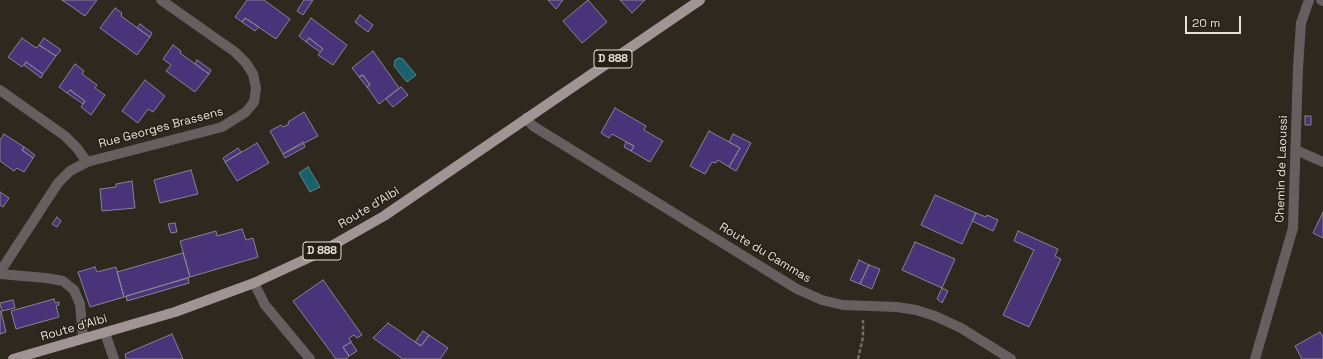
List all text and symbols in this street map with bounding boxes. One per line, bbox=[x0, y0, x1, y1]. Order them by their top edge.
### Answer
scale bar bbox=[1187, 8, 1243, 34]
text: 20 m bbox=[1192, 15, 1220, 31]
road number: D 888 bbox=[594, 50, 632, 68]
street label: Rue Georges Brassens bbox=[97, 104, 225, 152]
street label: Chemin de Laoussi bbox=[1273, 115, 1291, 223]
street label: Route d'Albi bbox=[336, 184, 402, 232]
street label: Route du Cammas bbox=[717, 220, 813, 286]
road number: D 888 bbox=[303, 242, 341, 260]
street label: Route d'Albi bbox=[39, 312, 109, 344]

